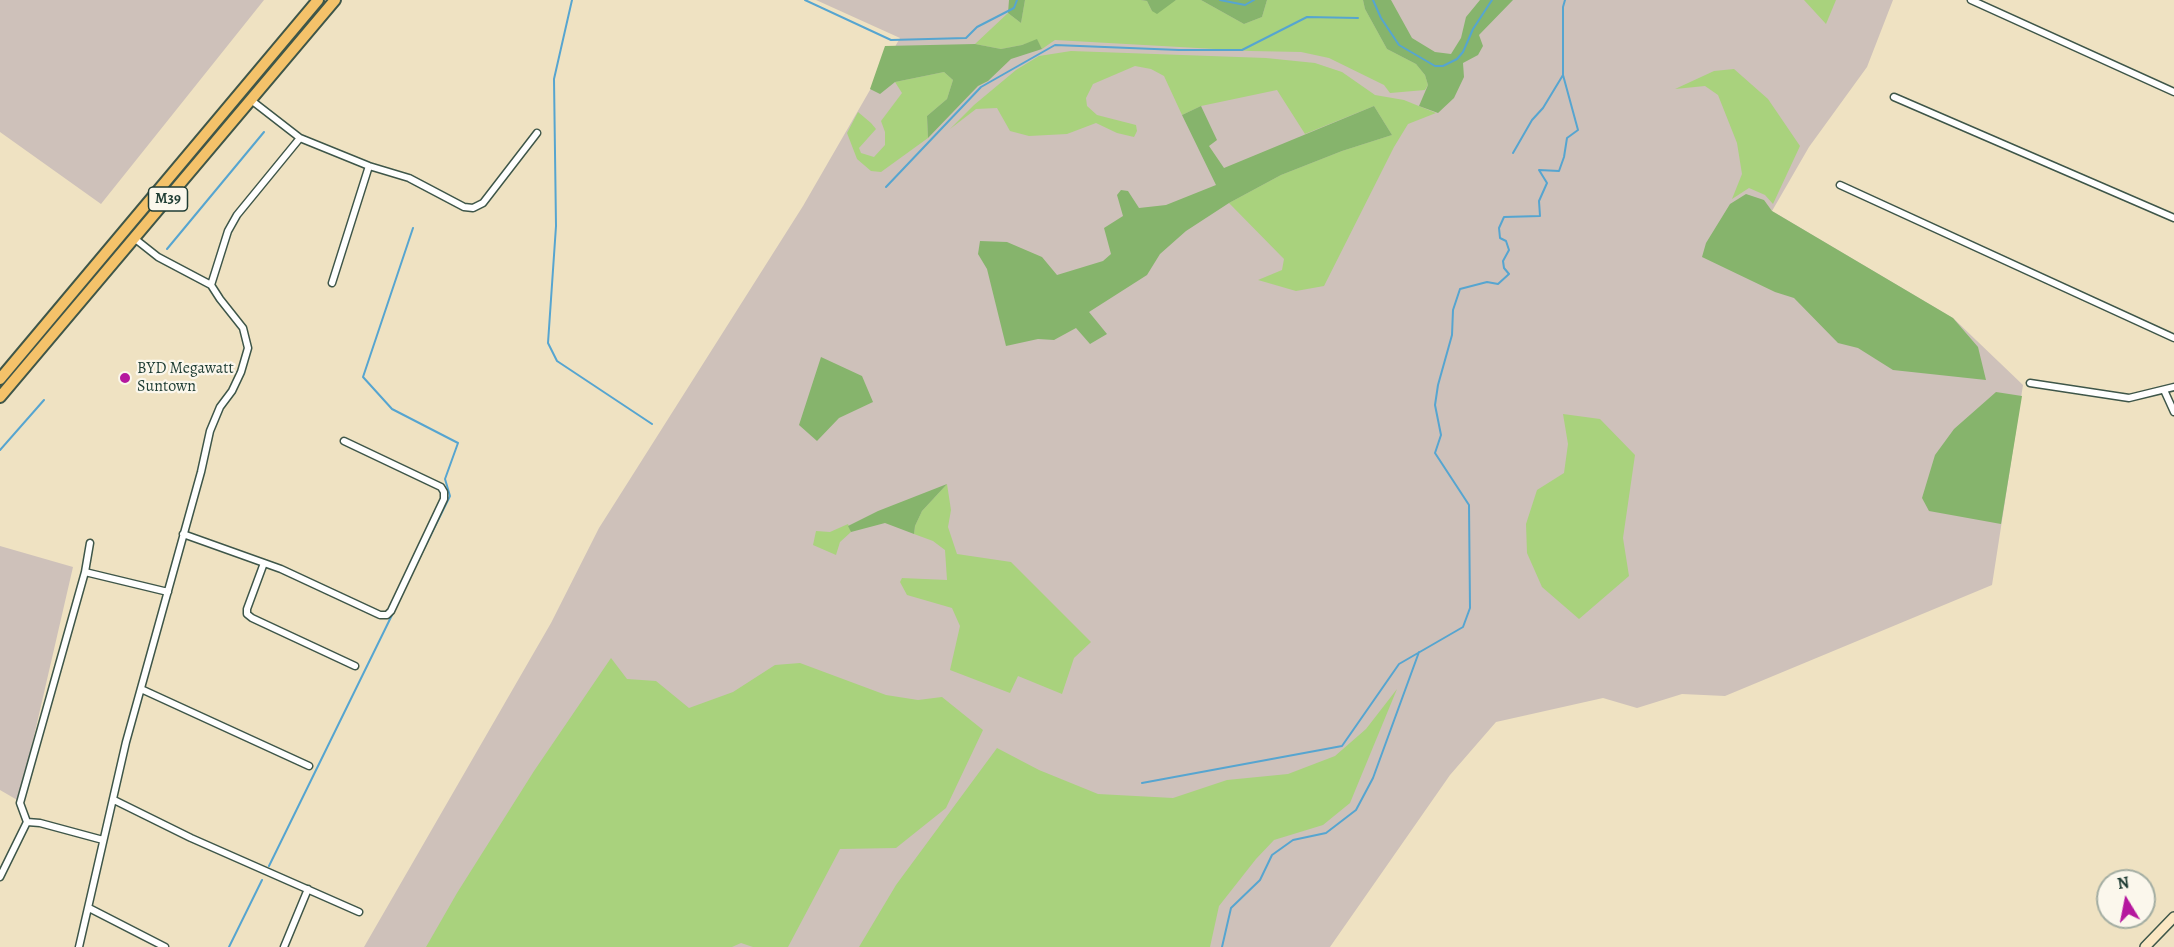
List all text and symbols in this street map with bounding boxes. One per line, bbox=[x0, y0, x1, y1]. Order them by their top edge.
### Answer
road number: M39 bbox=[148, 187, 188, 211]
place label: BYD Megawatt Suntown bbox=[137, 359, 234, 397]
marker: BYD Megawatt Suntown bbox=[118, 371, 132, 385]
north arrow bbox=[2096, 869, 2156, 929]
text: N bbox=[2116, 871, 2131, 895]

